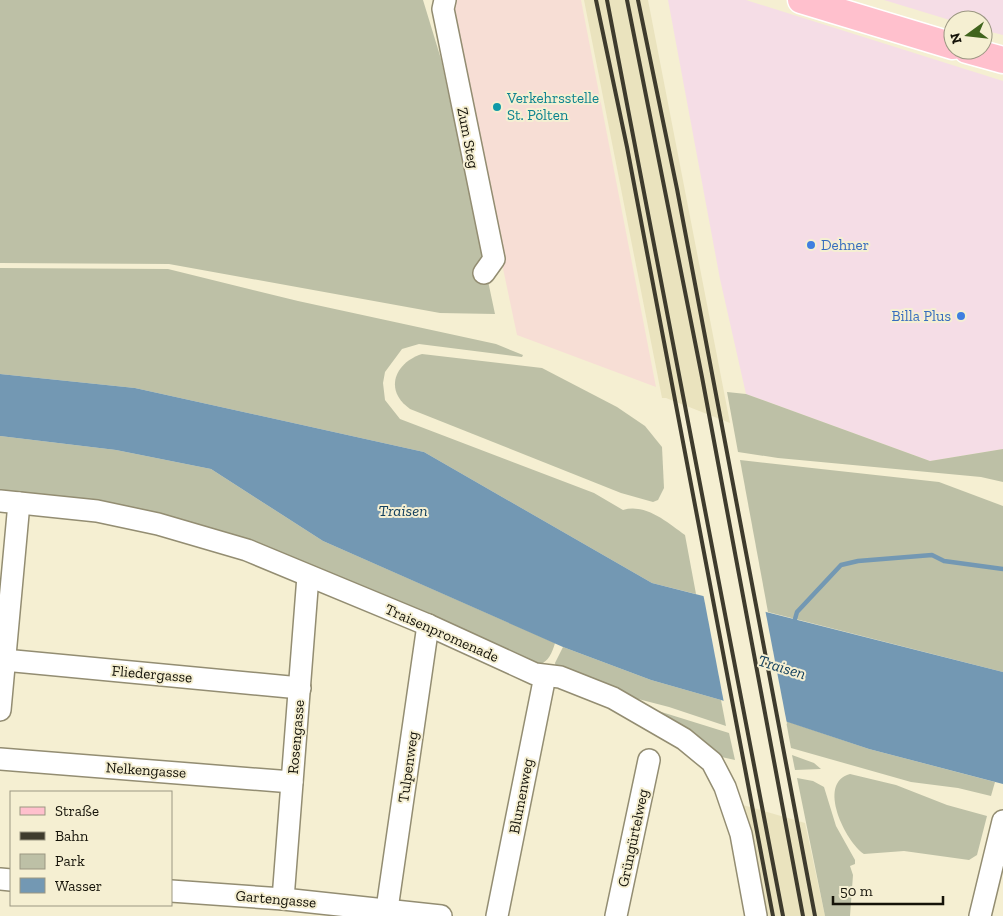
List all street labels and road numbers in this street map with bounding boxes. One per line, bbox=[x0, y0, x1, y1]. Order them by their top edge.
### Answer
street label: Zum Steg bbox=[453, 106, 483, 170]
street label: Traisenpromenade bbox=[382, 600, 502, 666]
street label: Fliedergasse bbox=[111, 662, 193, 686]
street label: Rosengasse bbox=[284, 699, 308, 775]
street label: Tulpenweg bbox=[394, 730, 422, 804]
street label: Blumenweg bbox=[505, 757, 537, 835]
street label: Nelkengasse bbox=[105, 758, 187, 782]
street label: Grüngürtelweg bbox=[614, 787, 652, 889]
street label: Gartengasse bbox=[235, 887, 317, 911]

